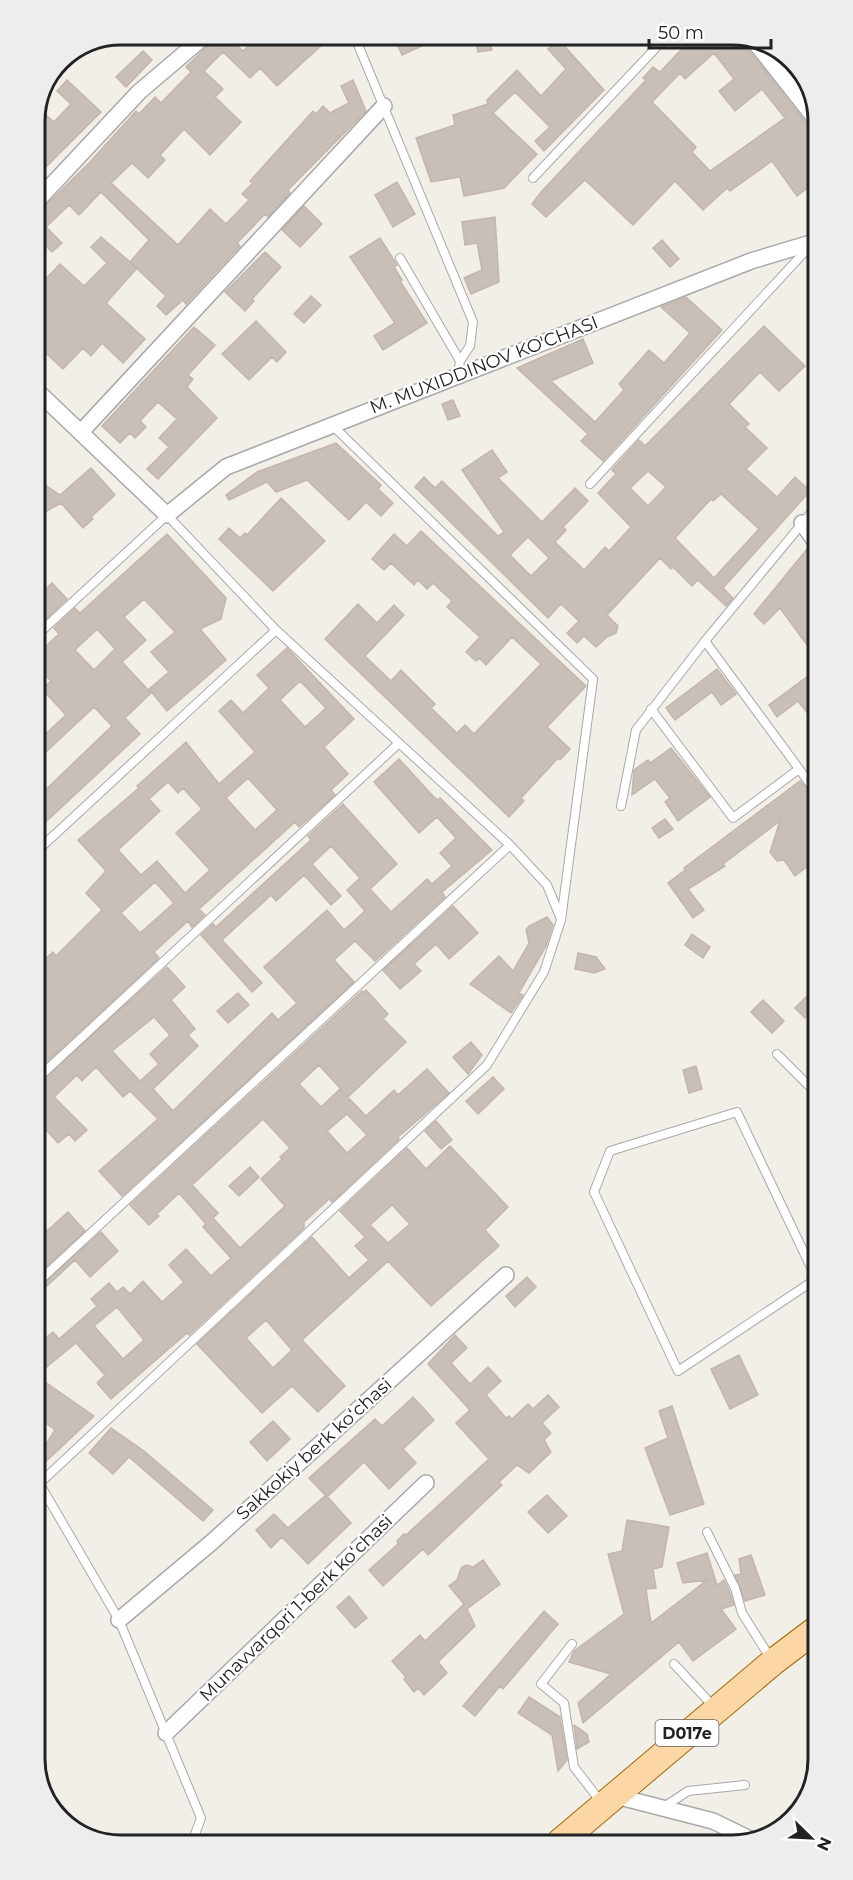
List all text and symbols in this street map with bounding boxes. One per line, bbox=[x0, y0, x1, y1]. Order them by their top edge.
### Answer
scale bar bbox=[649, 12, 770, 50]
text: 50 m bbox=[658, 22, 704, 44]
street label: M. MUXIDDINOV KO'CHASI bbox=[367, 311, 601, 419]
street label: Sakkokiy berk koʻchasi bbox=[232, 1373, 396, 1525]
street label: Munavvarqori 1-berk koʻchasi bbox=[195, 1510, 397, 1706]
road number: D017e bbox=[656, 1720, 718, 1746]
north arrow bbox=[781, 1808, 841, 1868]
text: N bbox=[813, 1834, 836, 1854]

